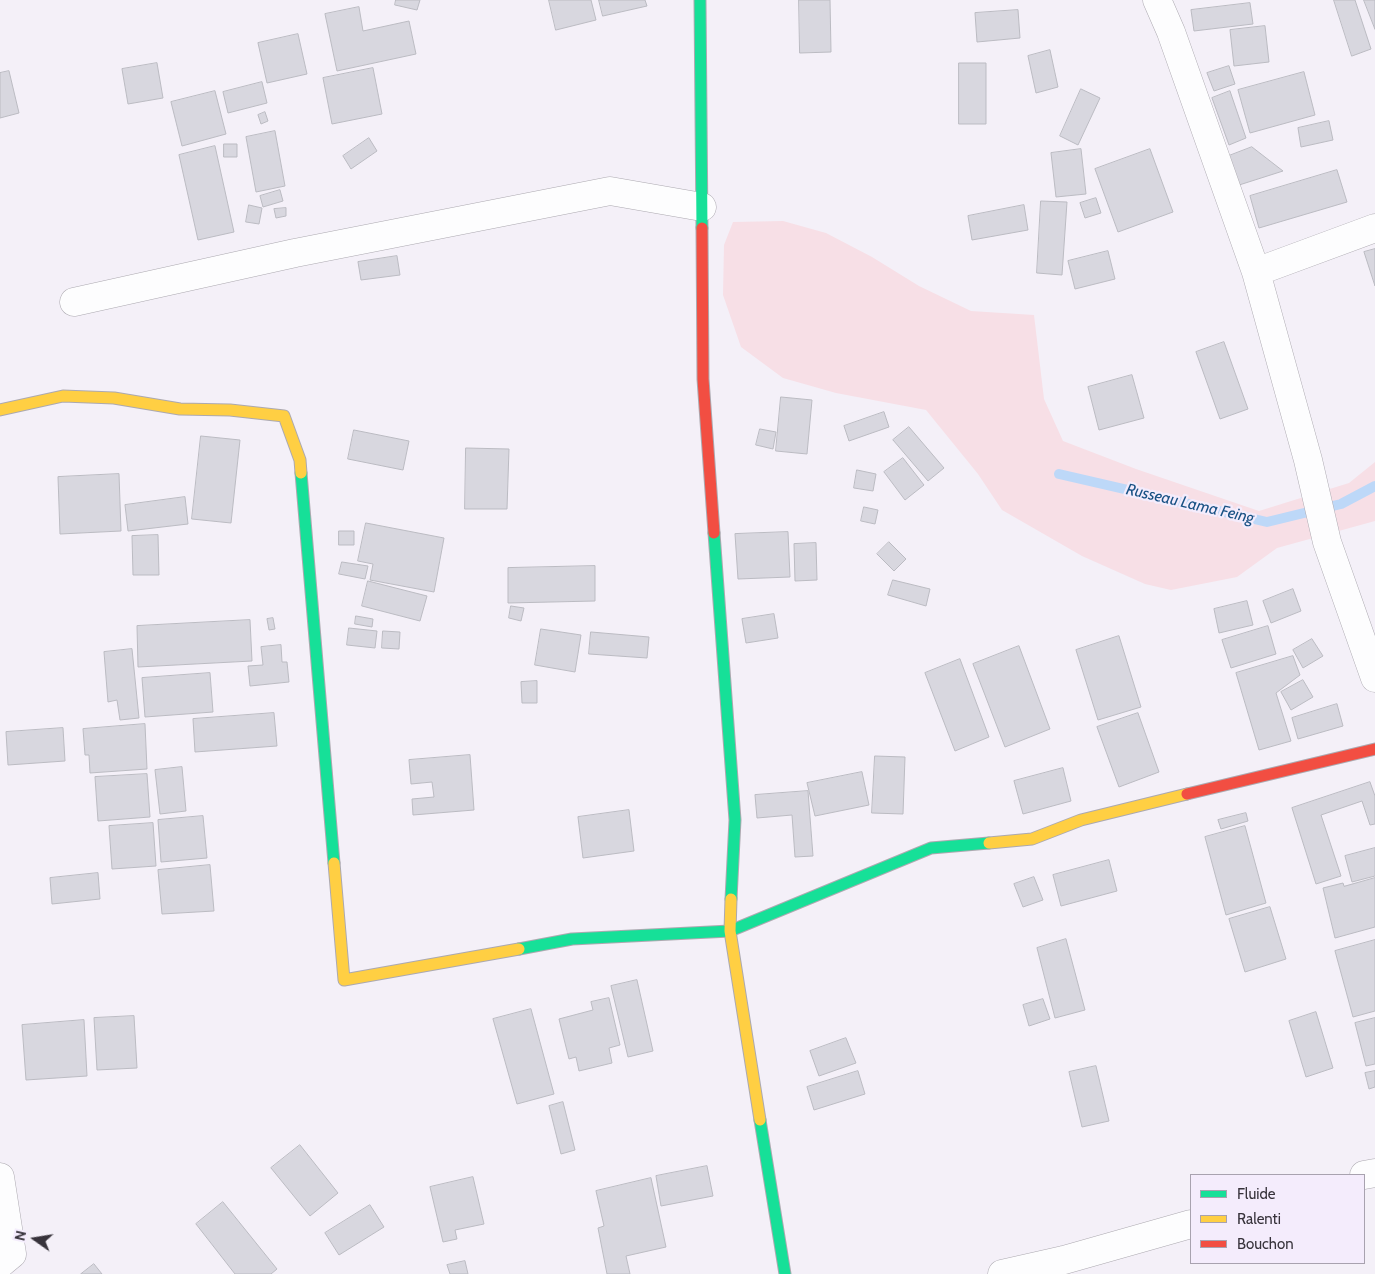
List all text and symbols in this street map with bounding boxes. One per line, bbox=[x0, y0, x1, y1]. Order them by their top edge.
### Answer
water label: Russeau Lama Feing bbox=[1124, 480, 1256, 528]
legend bbox=[1190, 1174, 1365, 1264]
text: Fluide bbox=[1237, 1185, 1275, 1203]
text: Ralenti bbox=[1237, 1210, 1281, 1228]
north arrow bbox=[10, 1214, 60, 1264]
text: N bbox=[11, 1229, 30, 1242]
text: Bouchon bbox=[1237, 1235, 1294, 1253]

